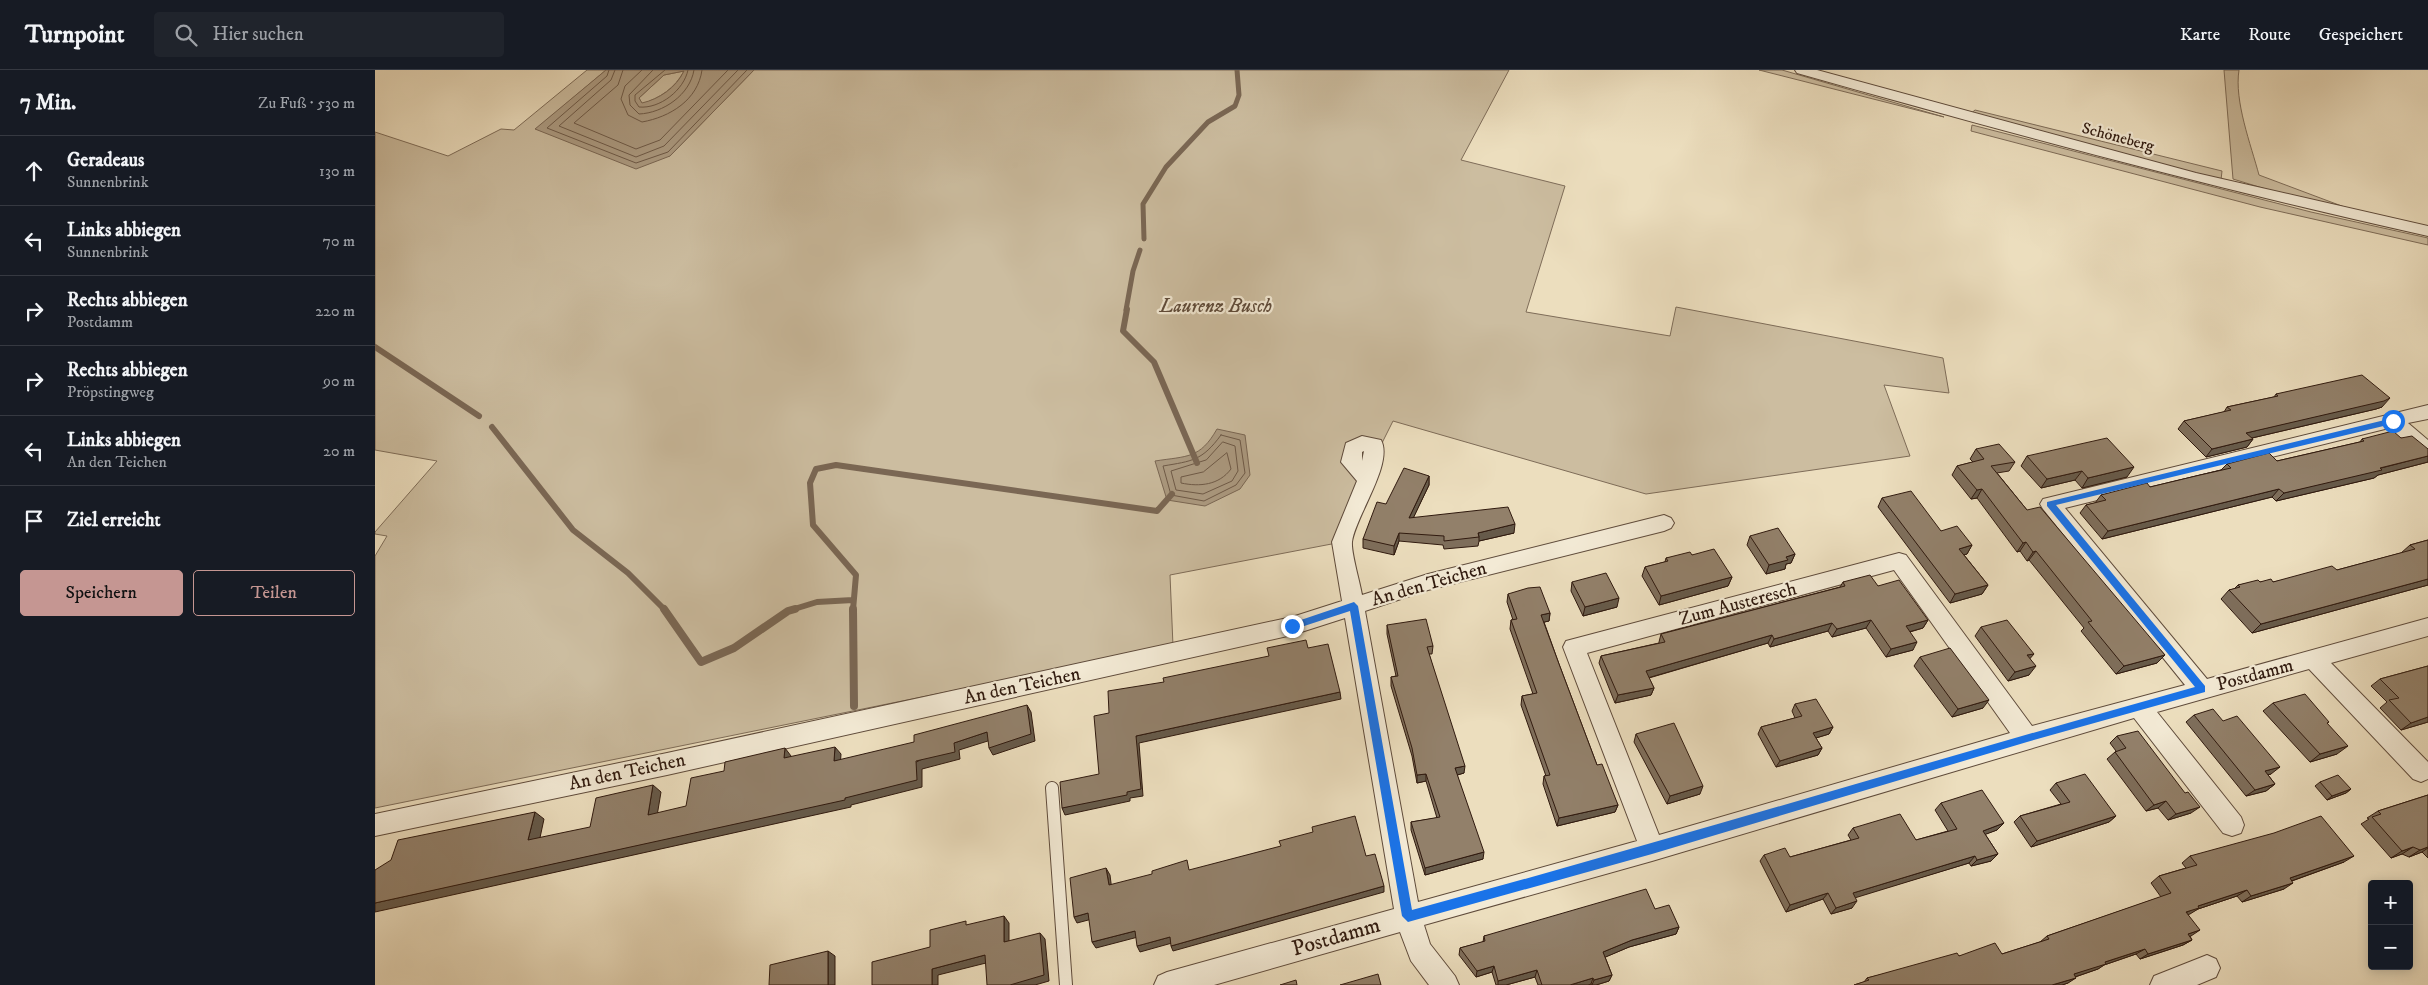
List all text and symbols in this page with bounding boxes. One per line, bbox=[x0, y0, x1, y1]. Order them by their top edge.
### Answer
search box bbox=[154, 12, 504, 57]
text: Turnpoint bbox=[25, 20, 124, 50]
icon: search bbox=[172, 21, 200, 49]
text: Hier suchen bbox=[212, 23, 304, 46]
text: Karte bbox=[2180, 24, 2220, 46]
text: Route bbox=[2248, 24, 2291, 46]
text: Gespeichert bbox=[2319, 24, 2403, 46]
text: 7 Min. bbox=[20, 90, 76, 116]
text: Zu Fuß · 530 m bbox=[258, 93, 355, 113]
street label: Schöneberg bbox=[2080, 118, 2157, 156]
text: Geradeaus bbox=[67, 149, 144, 172]
icon: ahead bbox=[20, 157, 48, 185]
text: 130 m bbox=[319, 161, 355, 181]
text: Sunnenbrink bbox=[67, 172, 149, 192]
text: Links abbiegen bbox=[67, 219, 181, 242]
icon: left bbox=[20, 227, 48, 255]
text: 70 m bbox=[323, 231, 355, 251]
text: Sunnenbrink bbox=[67, 242, 149, 262]
text: Rechts abbiegen bbox=[67, 289, 188, 312]
park label: Laurenz Busch bbox=[1159, 295, 1273, 318]
icon: right bbox=[20, 297, 48, 325]
text: 220 m bbox=[315, 301, 355, 321]
text: Postdamm bbox=[67, 312, 133, 332]
text: Rechts abbiegen bbox=[67, 359, 188, 382]
icon: right bbox=[20, 367, 48, 395]
text: 90 m bbox=[323, 371, 355, 391]
text: Pröpstingweg bbox=[67, 382, 154, 402]
route start bbox=[2382, 410, 2405, 433]
text: Links abbiegen bbox=[67, 429, 181, 452]
icon: left bbox=[20, 437, 48, 465]
text: 20 m bbox=[323, 441, 355, 461]
text: An den Teichen bbox=[67, 452, 167, 472]
icon: arrive bbox=[20, 507, 48, 535]
text: Ziel erreicht bbox=[67, 509, 161, 532]
street label: An den Teichen bbox=[1369, 557, 1489, 611]
button: Speichern bbox=[20, 570, 183, 616]
button: Teilen bbox=[193, 570, 355, 616]
street label: Zum Austeresch bbox=[1677, 577, 1799, 631]
route end bbox=[1281, 615, 1304, 638]
street label: Postdamm bbox=[2214, 654, 2296, 696]
street label: An den Teichen bbox=[962, 662, 1082, 710]
street label: An den Teichen bbox=[567, 748, 687, 796]
map controls bbox=[2368, 880, 2413, 970]
button: + bbox=[2368, 880, 2413, 925]
street label: Postdamm bbox=[1289, 912, 1383, 962]
button: − bbox=[2368, 925, 2413, 970]

